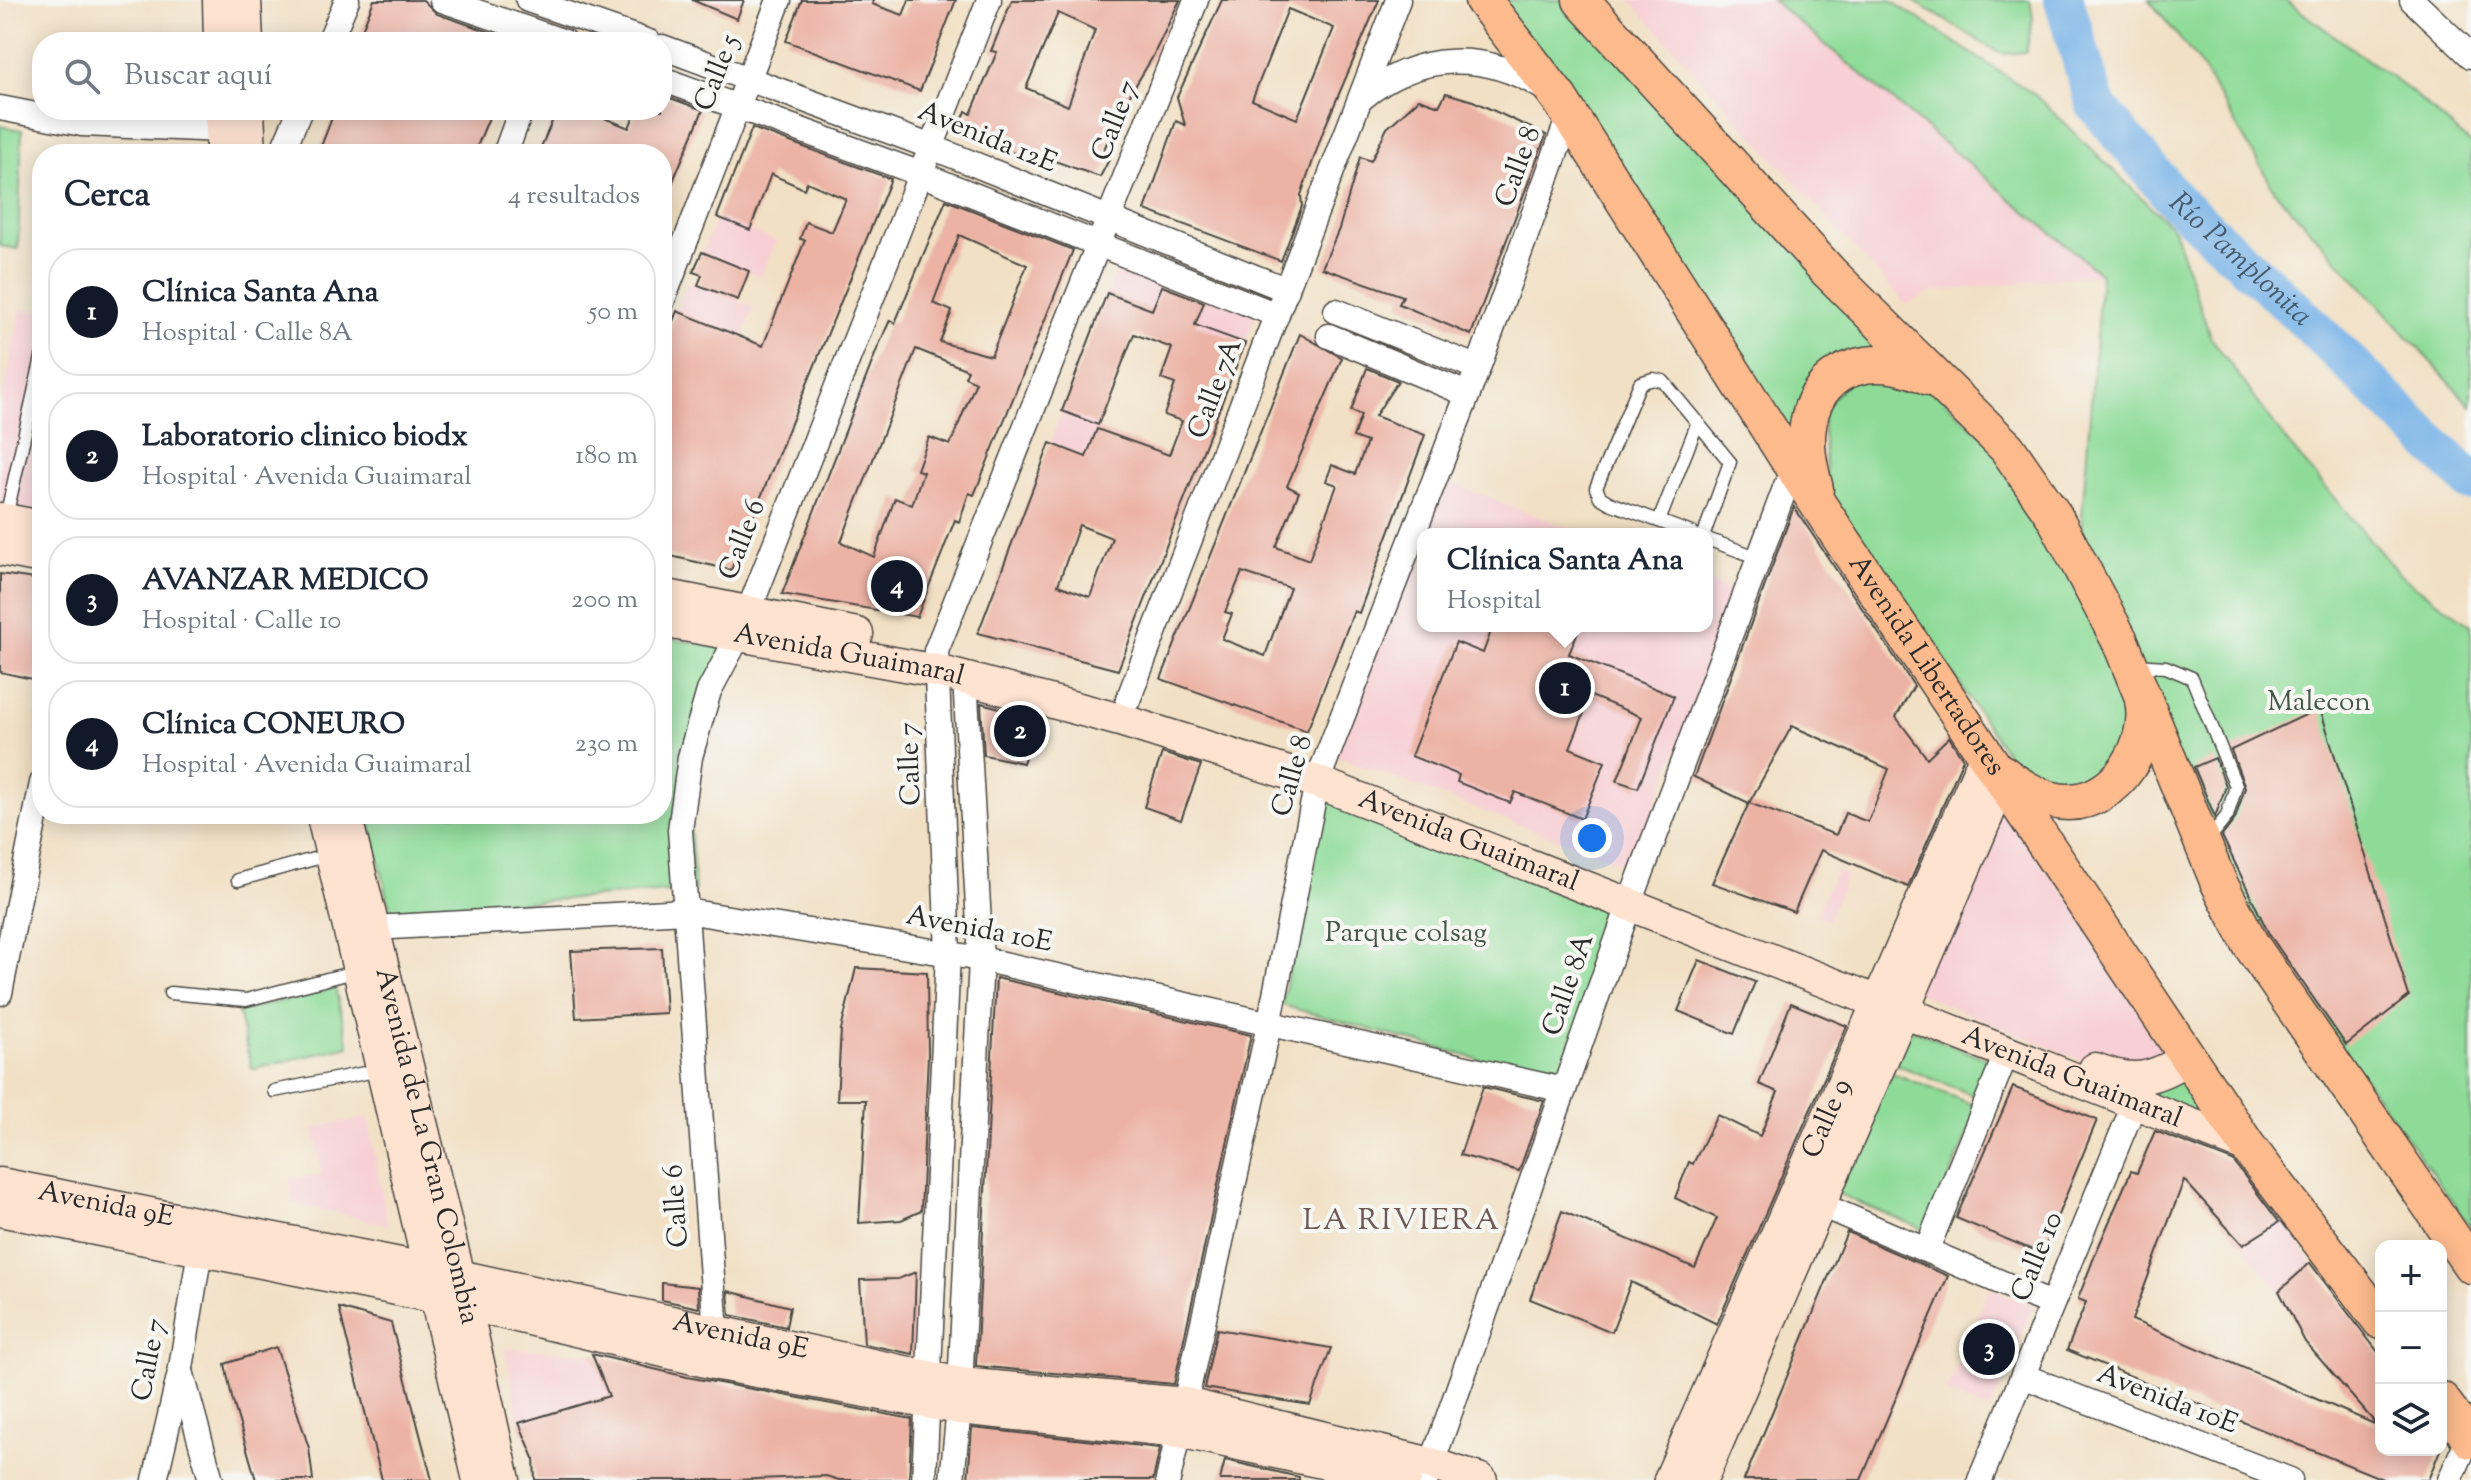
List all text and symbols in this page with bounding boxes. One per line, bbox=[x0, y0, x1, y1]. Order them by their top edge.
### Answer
street label: Calle 5 bbox=[685, 29, 751, 117]
search box bbox=[32, 32, 672, 120]
icon: search bbox=[60, 54, 104, 98]
text: Buscar aquí bbox=[124, 55, 272, 98]
street label: Calle 7 bbox=[1082, 75, 1150, 167]
street label: Avenida 12E bbox=[911, 92, 1063, 184]
street label: Calle 8 bbox=[1486, 121, 1552, 213]
text: Cerca bbox=[64, 172, 150, 221]
text: 4 resultados bbox=[508, 178, 640, 215]
water label: Río Pamplonita bbox=[2159, 183, 2322, 337]
text: Clínica Santa Ana bbox=[142, 272, 379, 315]
text: 1 bbox=[88, 294, 96, 331]
text: 50 m bbox=[588, 294, 638, 331]
text: Hospital · Calle 8A bbox=[142, 315, 353, 352]
street label: Calle 7A bbox=[1179, 333, 1253, 445]
text: Laboratorio clinico biodx bbox=[142, 416, 468, 459]
text: 2 bbox=[86, 438, 98, 475]
text: 180 m bbox=[575, 438, 638, 475]
text: Hospital · Avenida Guaimaral bbox=[142, 459, 472, 496]
street label: Calle 6 bbox=[709, 494, 777, 586]
popup bbox=[1417, 528, 1713, 632]
text: Clínica Santa Ana bbox=[1447, 540, 1683, 583]
street label: Avenida Libertadores bbox=[1837, 547, 2014, 784]
pin: 4 bbox=[871, 556, 923, 616]
text: AVANZAR MEDICO bbox=[142, 560, 429, 603]
text: 3 bbox=[87, 582, 97, 619]
text: 200 m bbox=[571, 582, 638, 619]
text: Hospital bbox=[1447, 583, 1542, 620]
text: Hospital · Calle 10 bbox=[142, 603, 341, 640]
street label: Avenida Guaimaral bbox=[730, 614, 969, 697]
pin: 1 bbox=[1539, 658, 1591, 718]
park label: Malecon bbox=[2267, 683, 2371, 723]
pin: 2 bbox=[994, 701, 1046, 761]
text: Clínica CONEURO bbox=[142, 704, 405, 747]
street label: Calle 7 bbox=[890, 722, 932, 806]
text: 4 bbox=[85, 726, 99, 763]
text: 230 m bbox=[575, 726, 638, 763]
street label: Calle 8 bbox=[1262, 730, 1324, 822]
text: Hospital · Avenida Guaimaral bbox=[142, 747, 472, 784]
street label: Avenida Guaimaral bbox=[1352, 780, 1585, 903]
your location bbox=[1572, 818, 1612, 858]
street label: Avenida 10E bbox=[902, 896, 1056, 964]
park label: Parque colsag bbox=[1325, 914, 1487, 954]
street label: Calle 8A bbox=[1533, 928, 1605, 1042]
street label: Avenida de La Gran Colombia bbox=[364, 964, 489, 1328]
street label: Avenida Guaimaral bbox=[1955, 1016, 2188, 1139]
street label: Calle 9 bbox=[1792, 1073, 1862, 1165]
street label: Calle 6 bbox=[654, 1163, 700, 1249]
street label: Avenida 9E bbox=[34, 1172, 177, 1238]
district label: LA RIVIERA bbox=[1303, 1200, 1501, 1243]
street label: Calle 10 bbox=[2002, 1206, 2074, 1308]
map controls bbox=[2375, 1240, 2447, 1456]
button: + bbox=[2375, 1240, 2447, 1312]
street label: Avenida 9E bbox=[669, 1303, 812, 1371]
button: − bbox=[2375, 1312, 2447, 1384]
street label: Calle 7 bbox=[122, 1315, 178, 1405]
pin: 3 bbox=[1963, 1319, 2015, 1379]
street label: Avenida 10E bbox=[2091, 1355, 2243, 1445]
button: layers bbox=[2375, 1384, 2447, 1456]

